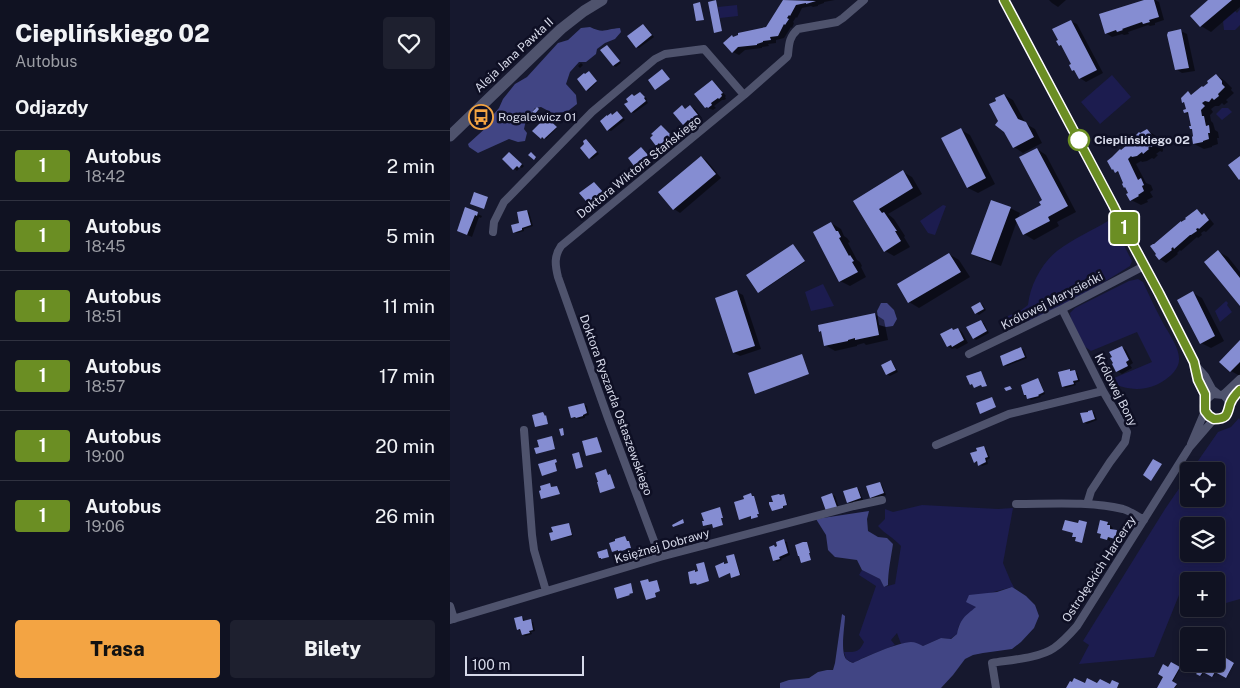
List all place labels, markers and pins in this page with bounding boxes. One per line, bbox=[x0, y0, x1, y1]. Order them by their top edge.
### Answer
bus stop icon: Rogalewicz 01 bbox=[468, 104, 494, 130]
place label: Rogalewicz 01 bbox=[498, 110, 576, 124]
marker: Cieplińskiego 02 bbox=[1068, 129, 1090, 151]
place label: Cieplińskiego 02 bbox=[1094, 133, 1190, 147]

